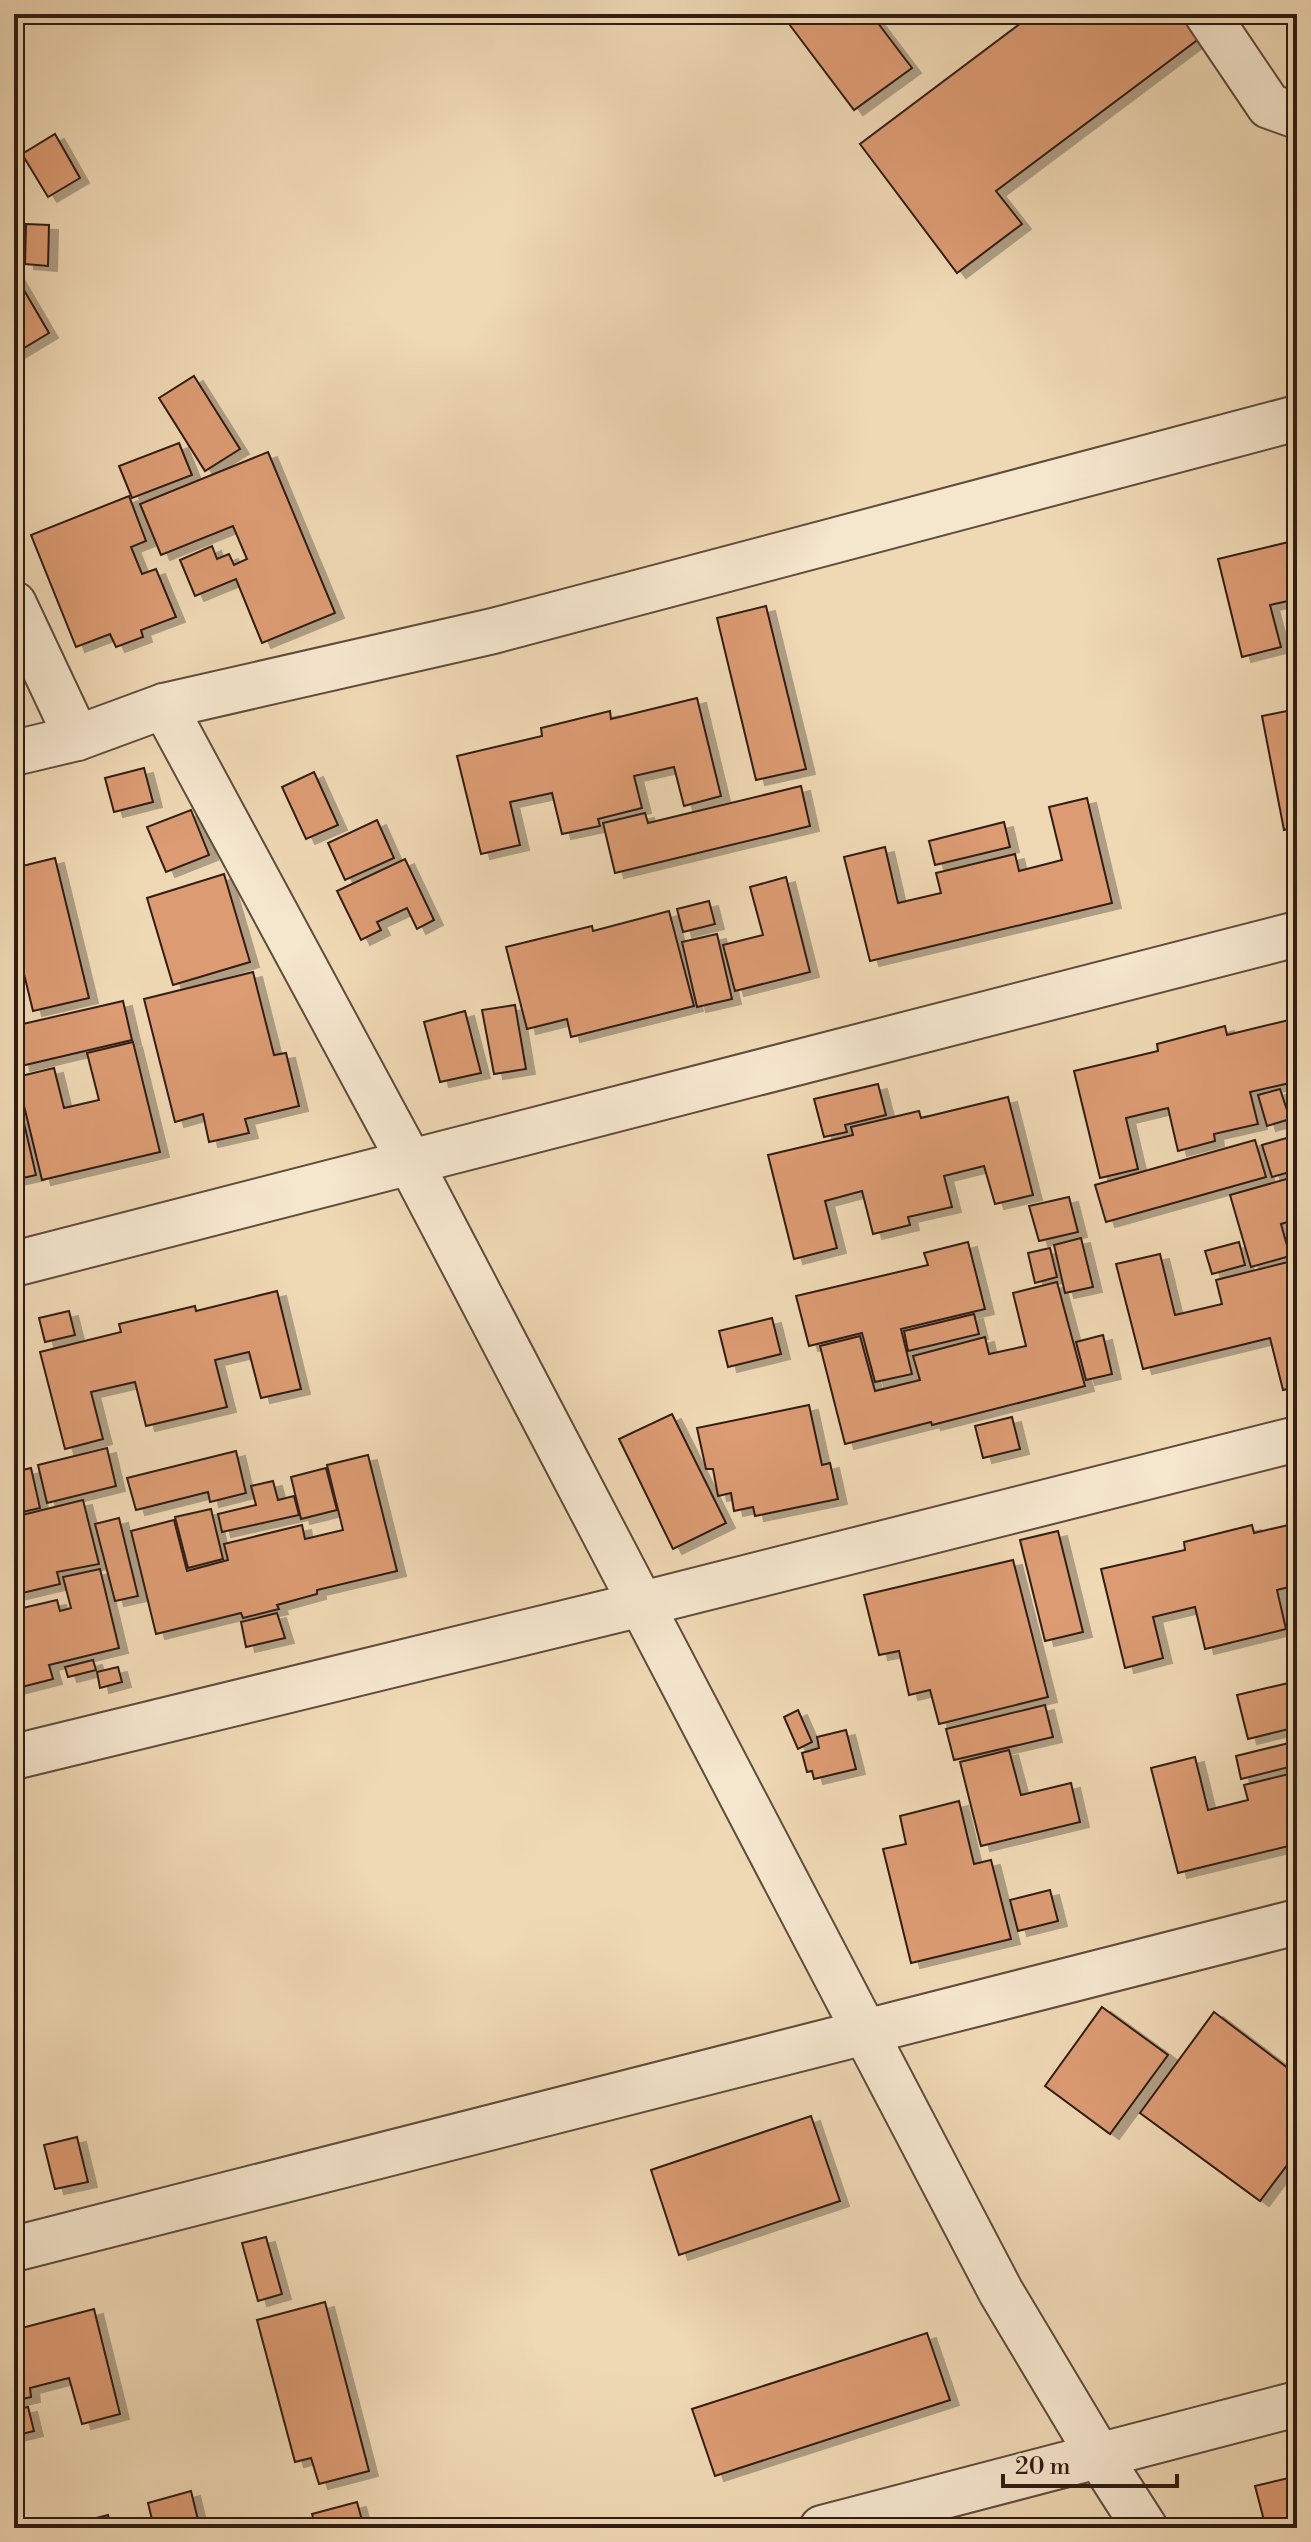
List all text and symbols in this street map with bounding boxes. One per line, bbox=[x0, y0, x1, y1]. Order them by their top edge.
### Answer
scale bar bbox=[1003, 2438, 1177, 2488]
text: 20 m bbox=[1015, 2452, 1071, 2482]

